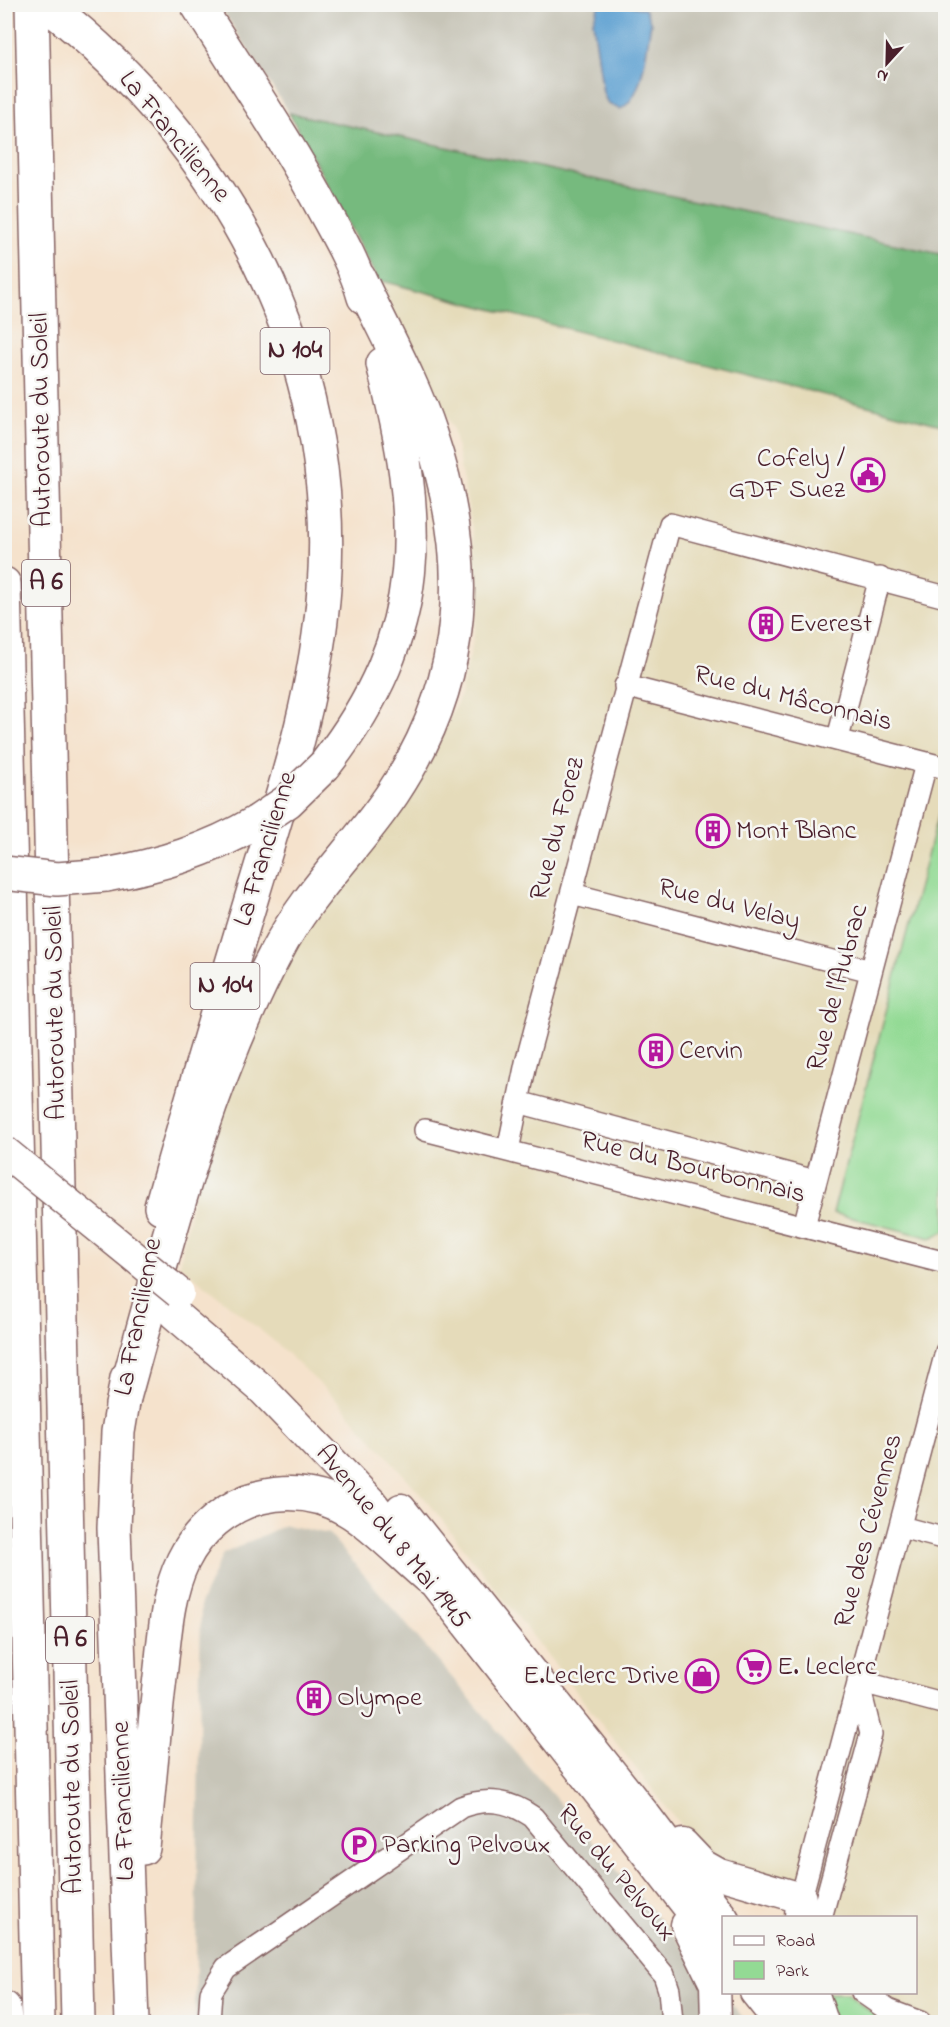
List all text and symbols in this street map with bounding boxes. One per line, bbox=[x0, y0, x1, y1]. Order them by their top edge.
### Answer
north arrow bbox=[857, 33, 917, 93]
text: N bbox=[872, 62, 892, 88]
street label: La Francilienne bbox=[109, 63, 240, 212]
street label: Autoroute du Soleil bbox=[21, 312, 63, 528]
road number: N 104 bbox=[260, 328, 330, 374]
place label: Cofely / GDF Suez bbox=[728, 440, 846, 510]
public building icon: Cofely / GDF Suez bbox=[850, 457, 886, 493]
road number: A 6 bbox=[22, 560, 70, 606]
place label: Everest bbox=[789, 605, 872, 644]
building icon: Everest bbox=[748, 606, 784, 642]
street label: Rue du Mâconnais bbox=[690, 655, 896, 743]
street label: Rue du Forez bbox=[520, 752, 596, 905]
street label: La Francilienne bbox=[224, 766, 308, 931]
place label: Mont Blanc bbox=[736, 812, 857, 851]
building icon: Mont Blanc bbox=[695, 813, 731, 849]
street label: Rue du Velay bbox=[654, 868, 804, 942]
street label: Rue de l'Aubrac bbox=[797, 900, 879, 1076]
street label: Autoroute du Soleil bbox=[35, 905, 77, 1121]
road number: N 104 bbox=[190, 963, 260, 1009]
place label: Cervin bbox=[679, 1032, 743, 1071]
building icon: Cervin bbox=[638, 1033, 674, 1069]
street label: Rue du Bourbonnais bbox=[576, 1121, 810, 1215]
street label: La Francilienne bbox=[105, 1234, 174, 1399]
street label: Rue des Cévennes bbox=[824, 1430, 914, 1632]
street label: Avenue du 8 Mai 1945 bbox=[305, 1436, 479, 1638]
road number: A 6 bbox=[46, 1617, 94, 1663]
place label: E. Leclerc bbox=[777, 1648, 877, 1687]
supermarket icon: E. Leclerc bbox=[736, 1649, 772, 1685]
place label: E.Leclerc Drive bbox=[523, 1657, 680, 1696]
shop icon: E.Leclerc Drive bbox=[684, 1658, 720, 1694]
street label: Autoroute du Soleil bbox=[52, 1679, 94, 1895]
place label: Olympe bbox=[337, 1679, 423, 1718]
building icon: Olympe bbox=[296, 1680, 332, 1716]
street label: La Francilienne bbox=[102, 1719, 146, 1882]
street label: Rue du Pelvoux bbox=[547, 1796, 685, 1950]
place label: Parking Pelvoux bbox=[382, 1826, 550, 1865]
parking icon: Parking Pelvoux bbox=[341, 1827, 377, 1863]
legend bbox=[722, 1916, 917, 1994]
text: Road bbox=[776, 1929, 815, 1955]
text: Park bbox=[776, 1959, 809, 1985]

